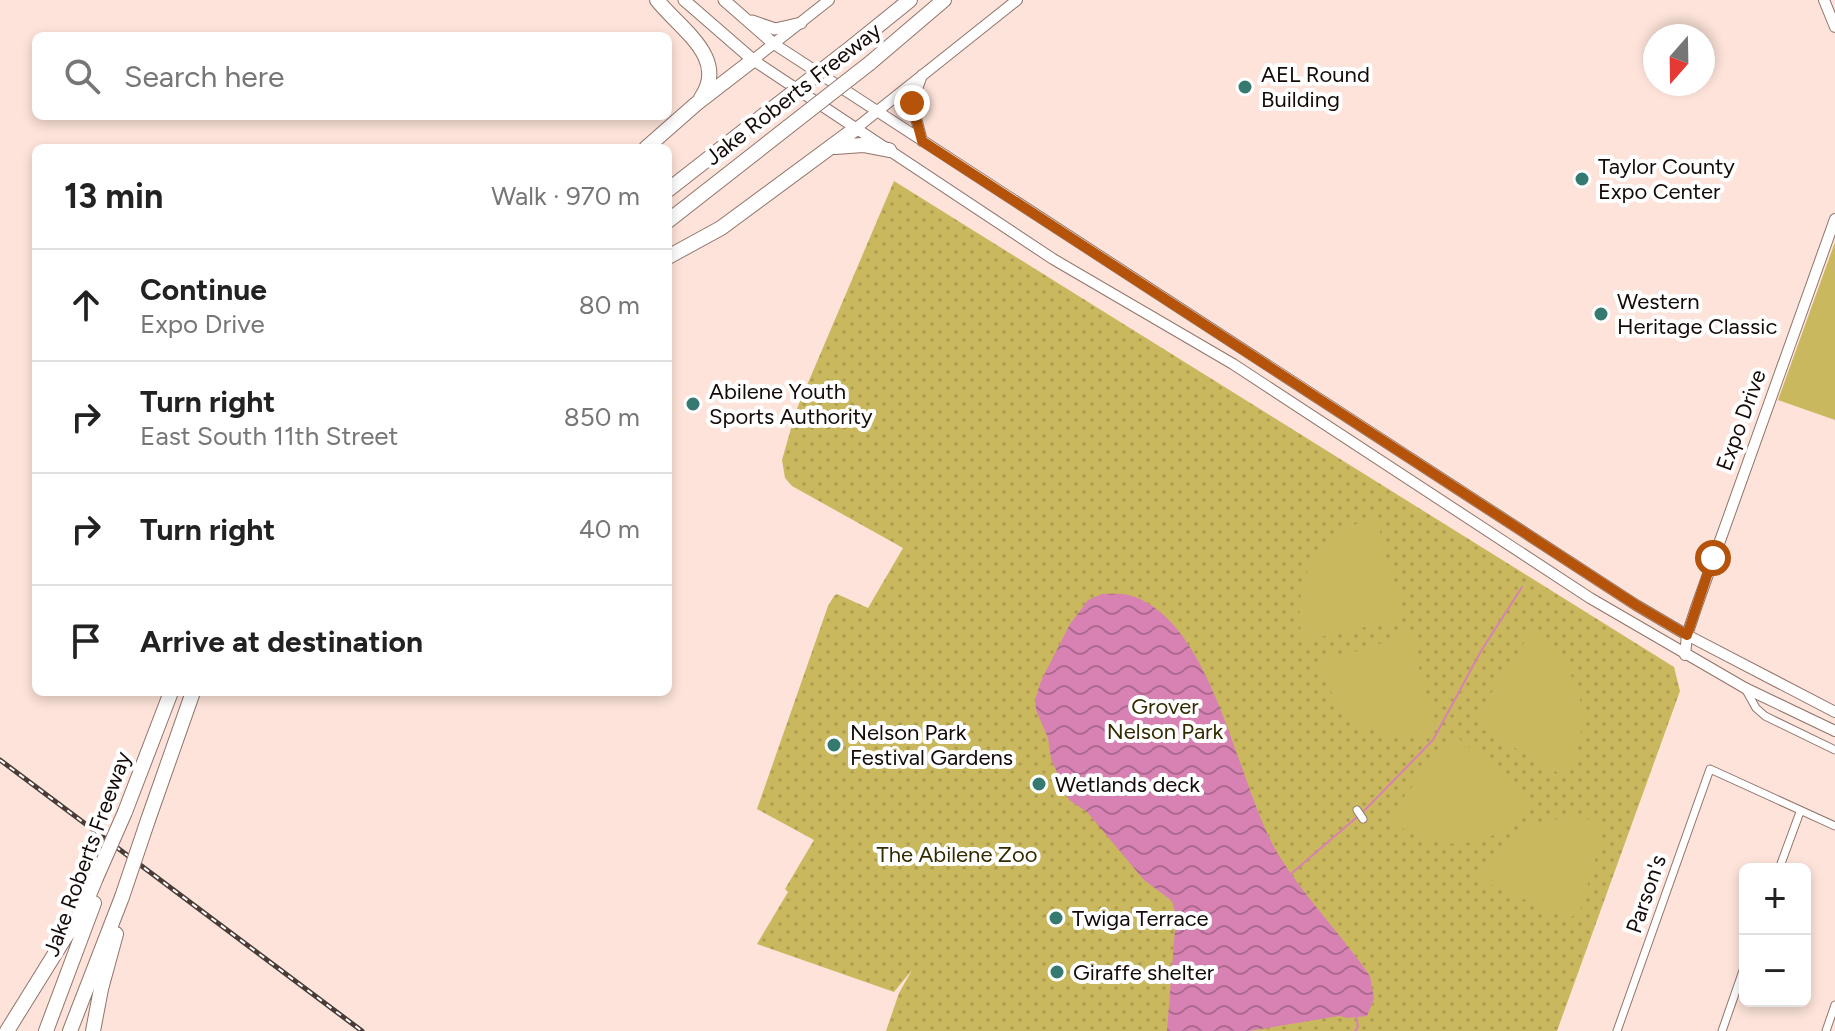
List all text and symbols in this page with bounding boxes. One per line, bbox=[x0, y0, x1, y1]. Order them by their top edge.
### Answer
street label: Jake Roberts Freeway bbox=[700, 17, 887, 171]
north arrow bbox=[1643, 24, 1715, 96]
search box bbox=[32, 32, 672, 120]
icon: search bbox=[60, 54, 104, 98]
text: Search here bbox=[124, 58, 284, 95]
place label: AEL Round Building bbox=[1261, 61, 1370, 113]
marker: AEL Round Building bbox=[1236, 78, 1254, 96]
route end bbox=[894, 85, 930, 121]
place label: Taylor County Expo Center bbox=[1598, 153, 1735, 205]
marker: Taylor County Expo Center bbox=[1573, 170, 1591, 188]
text: 13 min bbox=[64, 176, 163, 217]
text: Walk · 970 m bbox=[491, 180, 640, 212]
text: Continue bbox=[140, 271, 267, 308]
icon: ahead bbox=[64, 283, 108, 327]
place label: Western Heritage Classic bbox=[1617, 288, 1777, 340]
text: 80 m bbox=[579, 289, 640, 321]
marker: Western Heritage Classic bbox=[1592, 305, 1610, 323]
text: Expo Drive bbox=[140, 308, 265, 340]
street label: Expo Drive bbox=[1710, 366, 1772, 474]
place label: Abilene Youth Sports Authority bbox=[709, 378, 873, 430]
text: Turn right bbox=[140, 383, 275, 420]
icon: right bbox=[64, 395, 108, 439]
marker: Abilene Youth Sports Authority bbox=[684, 395, 702, 413]
text: 850 m bbox=[564, 401, 640, 433]
text: East South 11th Street bbox=[140, 420, 398, 452]
icon: right bbox=[64, 507, 108, 551]
text: Turn right bbox=[140, 511, 275, 548]
text: 40 m bbox=[579, 513, 640, 545]
route start bbox=[1695, 540, 1731, 576]
icon: arrive bbox=[64, 619, 108, 663]
text: Arrive at destination bbox=[140, 623, 423, 660]
park label: Grover Nelson Park bbox=[1107, 693, 1224, 745]
place label: Nelson Park Festival Gardens bbox=[850, 719, 1013, 771]
marker: Nelson Park Festival Gardens bbox=[825, 736, 843, 754]
street label: Jake Roberts Freeway bbox=[37, 748, 137, 960]
place label: Wetlands deck bbox=[1055, 771, 1200, 798]
marker: Wetlands deck bbox=[1030, 775, 1048, 793]
park label: The Abilene Zoo bbox=[877, 841, 1037, 868]
street label: Parson's bbox=[1620, 851, 1672, 937]
map controls bbox=[1739, 863, 1811, 1007]
button: + bbox=[1739, 863, 1811, 935]
place label: Twiga Terrace bbox=[1072, 905, 1209, 932]
marker: Twiga Terrace bbox=[1047, 909, 1065, 927]
button: − bbox=[1739, 935, 1811, 1007]
place label: Giraffe shelter bbox=[1073, 959, 1215, 986]
marker: Giraffe shelter bbox=[1048, 963, 1066, 981]

